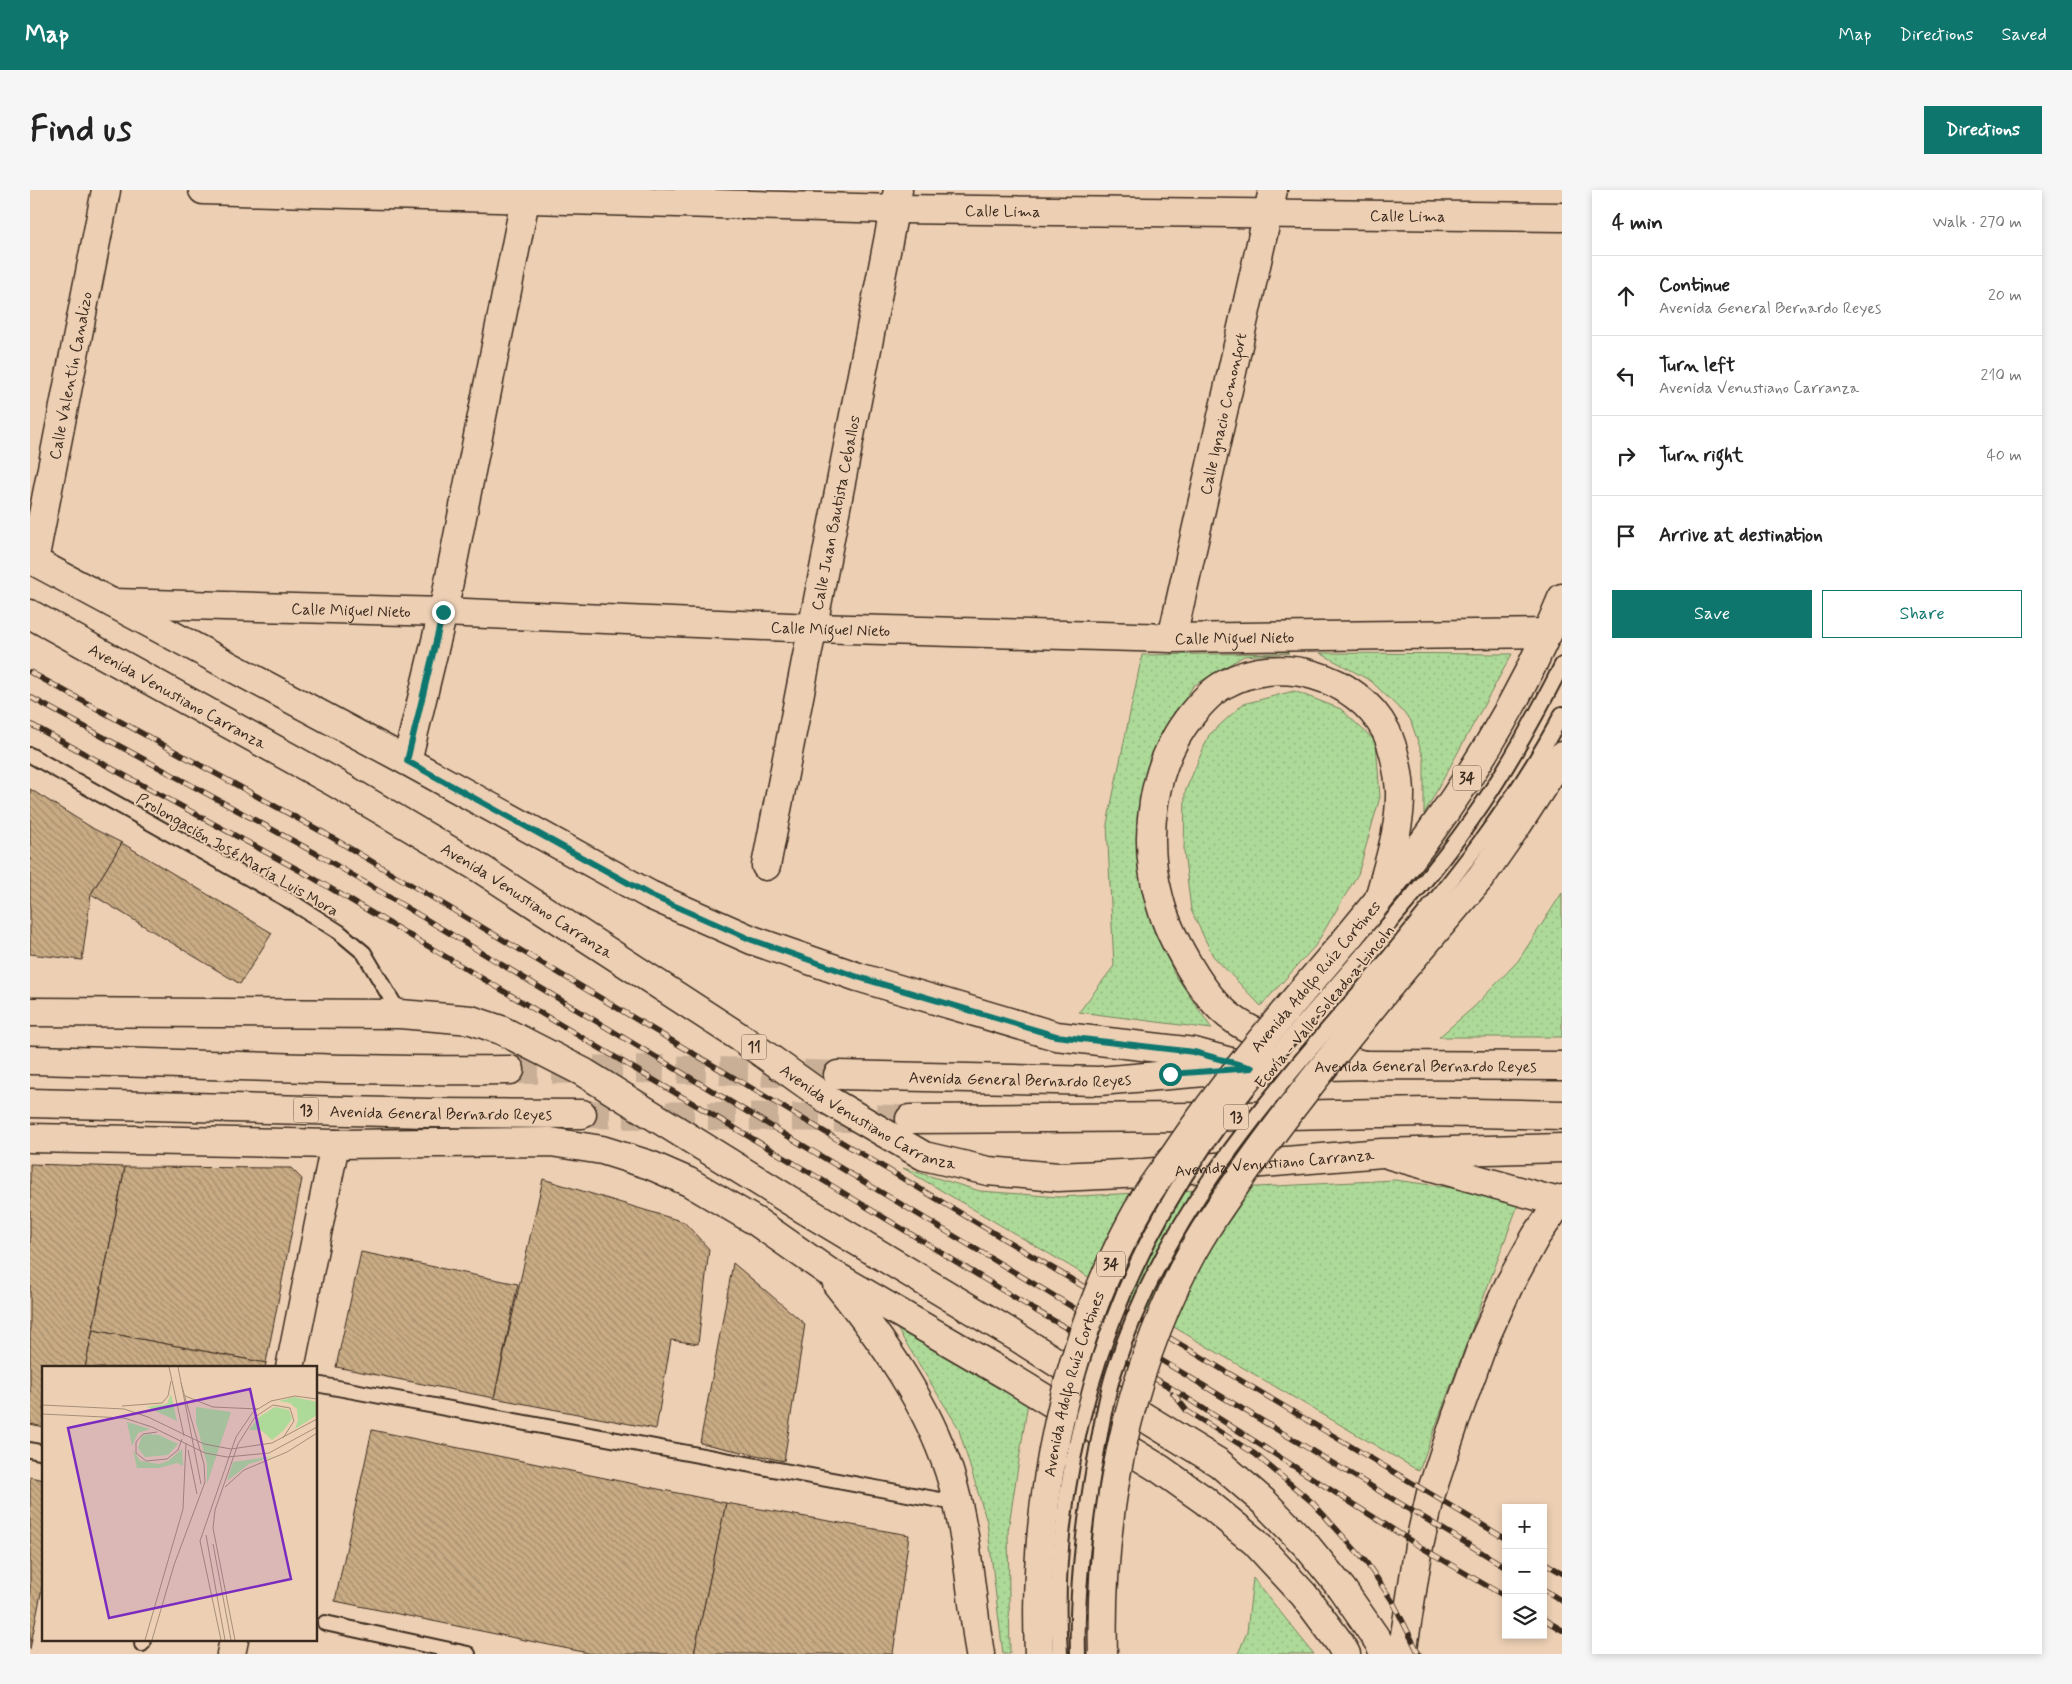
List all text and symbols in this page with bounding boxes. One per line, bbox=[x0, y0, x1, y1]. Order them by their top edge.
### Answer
text: Map bbox=[25, 20, 69, 51]
text: Map bbox=[1839, 23, 1872, 47]
text: Directions bbox=[1900, 23, 1974, 47]
text: Saved bbox=[2002, 23, 2047, 47]
button: Directions bbox=[1924, 106, 2042, 154]
text: Find us bbox=[30, 107, 132, 153]
street label: Calle Lima bbox=[965, 201, 1041, 223]
street label: Calle Lima bbox=[1370, 206, 1446, 228]
text: 4 min bbox=[1612, 209, 1663, 237]
text: Walk · 270 m bbox=[1933, 212, 2022, 233]
text: Continue bbox=[1659, 273, 1730, 298]
icon: ahead bbox=[1612, 282, 1640, 310]
text: 20 m bbox=[1988, 285, 2022, 306]
street label: Calle Valentín Canalizo bbox=[45, 290, 98, 462]
text: Avenida General Bernardo Reyes bbox=[1659, 298, 1881, 319]
street label: Calle Ignacio Comonfort bbox=[1196, 331, 1252, 497]
text: Turn left bbox=[1659, 353, 1735, 378]
icon: left bbox=[1612, 362, 1640, 390]
text: 210 m bbox=[1981, 365, 2022, 386]
text: Avenida Venustiano Carranza bbox=[1659, 378, 1859, 399]
street label: Calle Juan Bautista Ceballos bbox=[807, 414, 866, 612]
icon: right bbox=[1612, 442, 1640, 470]
text: Turn right bbox=[1659, 443, 1743, 468]
text: 40 m bbox=[1986, 445, 2022, 466]
icon: arrive bbox=[1612, 522, 1640, 550]
text: Arrive at destination bbox=[1659, 523, 1823, 548]
button: Save bbox=[1612, 590, 1812, 638]
button: Share bbox=[1822, 590, 2022, 638]
street label: Calle Miguel Nieto bbox=[291, 599, 411, 623]
route end bbox=[432, 601, 455, 624]
street label: Calle Miguel Nieto bbox=[770, 617, 891, 642]
street label: Calle Miguel Nieto bbox=[1174, 627, 1294, 650]
street label: Avenida Venustiano Carranza bbox=[84, 639, 270, 755]
road number: 34 bbox=[1453, 766, 1481, 790]
street label: Prolongación José María Luis Mora bbox=[132, 789, 342, 923]
street label: Avenida Venustiano Carranza bbox=[437, 839, 617, 964]
street label: Avenida Adolfo Ruíz Cortines bbox=[1246, 897, 1387, 1059]
street label: Ecovía - Valle Soleado a Lincoln bbox=[1250, 921, 1400, 1093]
road number: 11 bbox=[742, 1034, 766, 1060]
street label: Avenida General Bernardo Reyes bbox=[1314, 1056, 1537, 1078]
street label: Avenida Venustiano Carranza bbox=[775, 1060, 959, 1175]
route start bbox=[1159, 1063, 1182, 1086]
street label: Avenida General Bernardo Reyes bbox=[908, 1068, 1132, 1093]
road number: 13 bbox=[294, 1098, 318, 1122]
street label: Avenida General Bernardo Reyes bbox=[329, 1102, 552, 1126]
road number: 13 bbox=[1224, 1104, 1248, 1130]
street label: Avenida Venustiano Carranza bbox=[1174, 1145, 1375, 1182]
road number: 34 bbox=[1097, 1252, 1125, 1276]
street label: Avenida Adolfo Ruíz Cortines bbox=[1040, 1288, 1110, 1479]
inset map bbox=[42, 1366, 318, 1642]
map controls bbox=[1502, 1504, 1547, 1639]
button: + bbox=[1502, 1504, 1547, 1549]
button: − bbox=[1502, 1549, 1547, 1594]
button: layers bbox=[1502, 1594, 1547, 1639]

